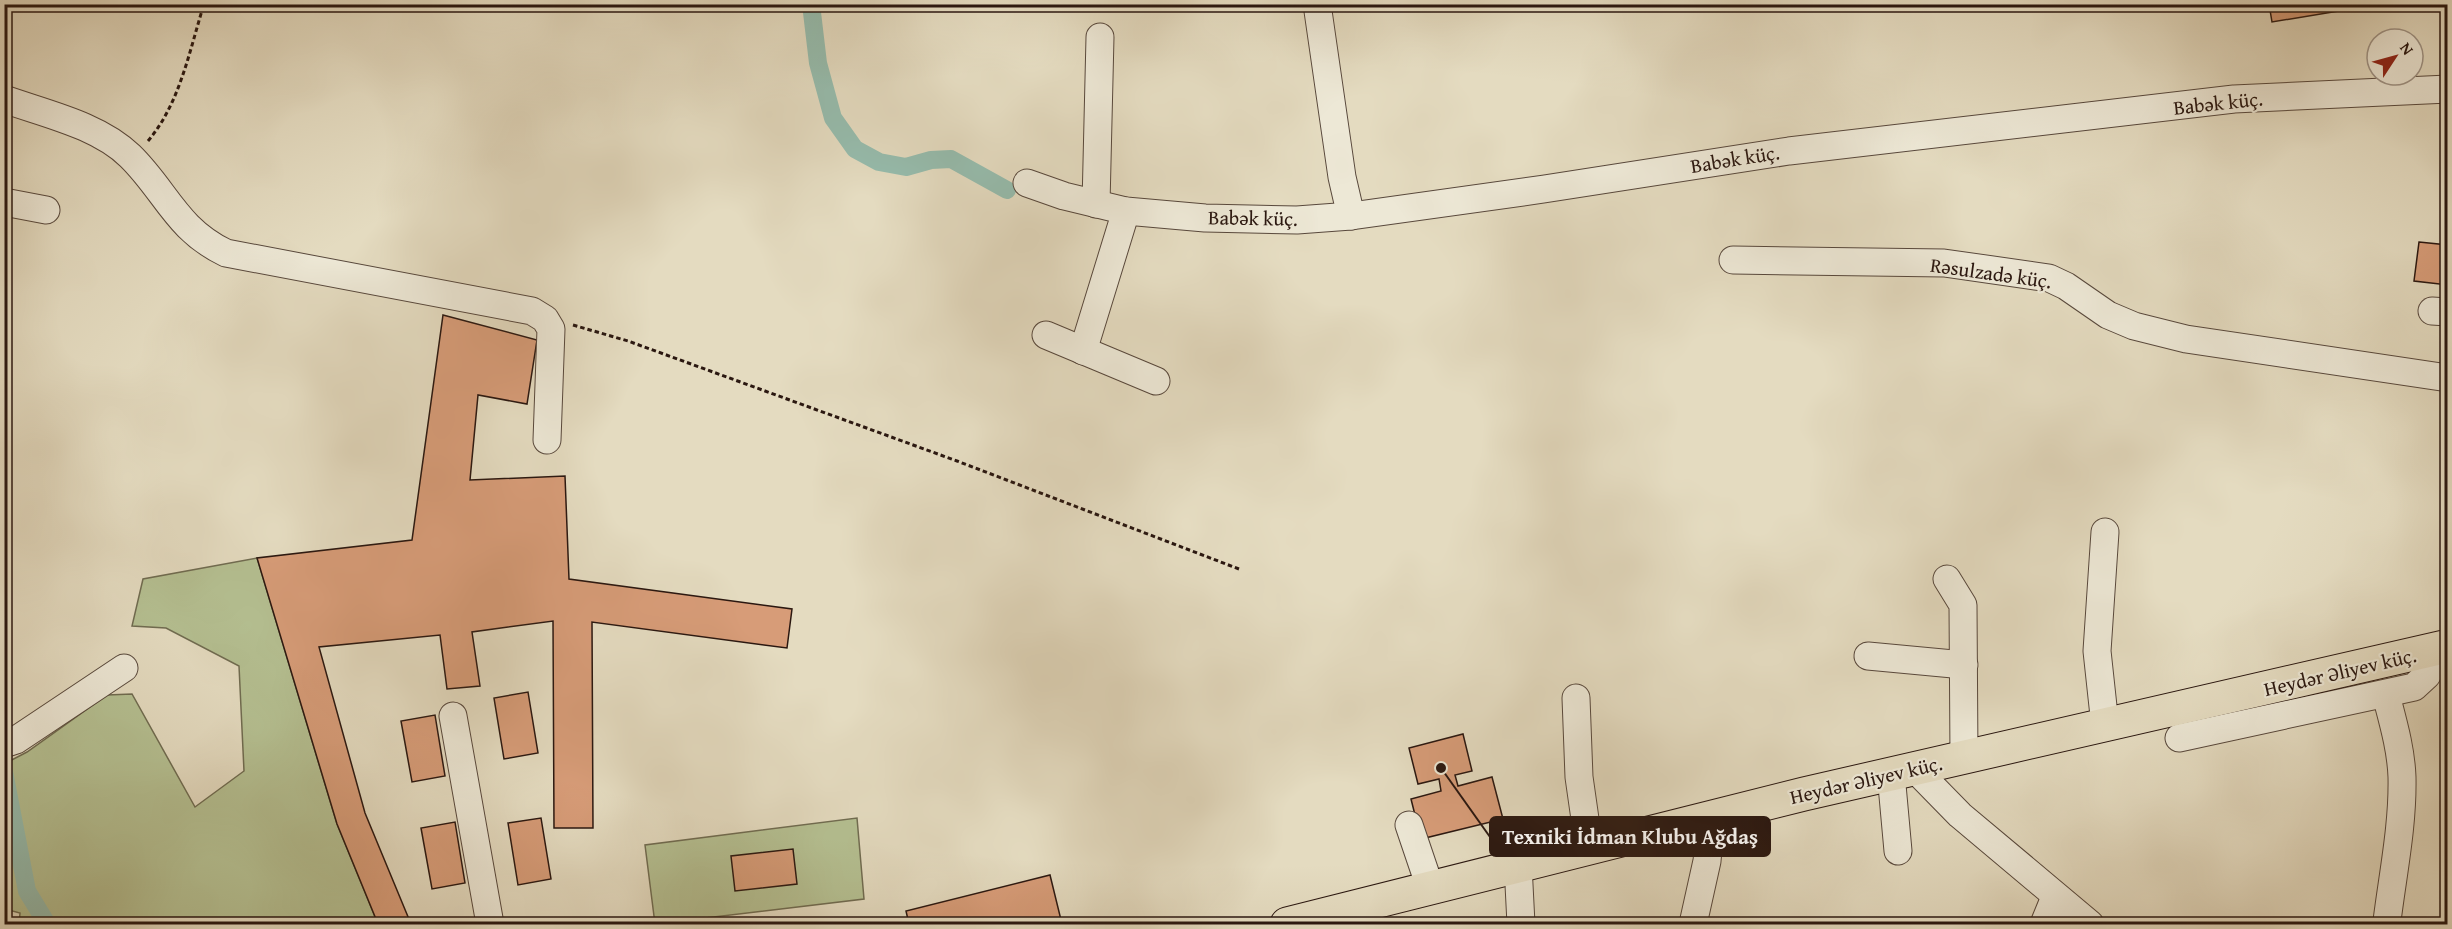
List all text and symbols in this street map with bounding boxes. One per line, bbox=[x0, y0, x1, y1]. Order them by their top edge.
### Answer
north arrow bbox=[2365, 27, 2425, 87]
text: N bbox=[2394, 37, 2420, 60]
street label: Babək küç. bbox=[2172, 83, 2264, 122]
street label: Babək küç. bbox=[1688, 137, 1781, 180]
street label: Babək küç. bbox=[1208, 202, 1298, 233]
street label: Rəsulzadə küç. bbox=[1928, 250, 2054, 295]
street label: Heydər Əliyev küç. bbox=[2261, 640, 2419, 703]
street label: Heydər Əliyev küç. bbox=[1787, 748, 1945, 811]
callout: Texniki İdman Klubu Ağdaş bbox=[1490, 817, 1770, 856]
text: Texniki İdman Klubu Ağdaş bbox=[1502, 821, 1758, 852]

